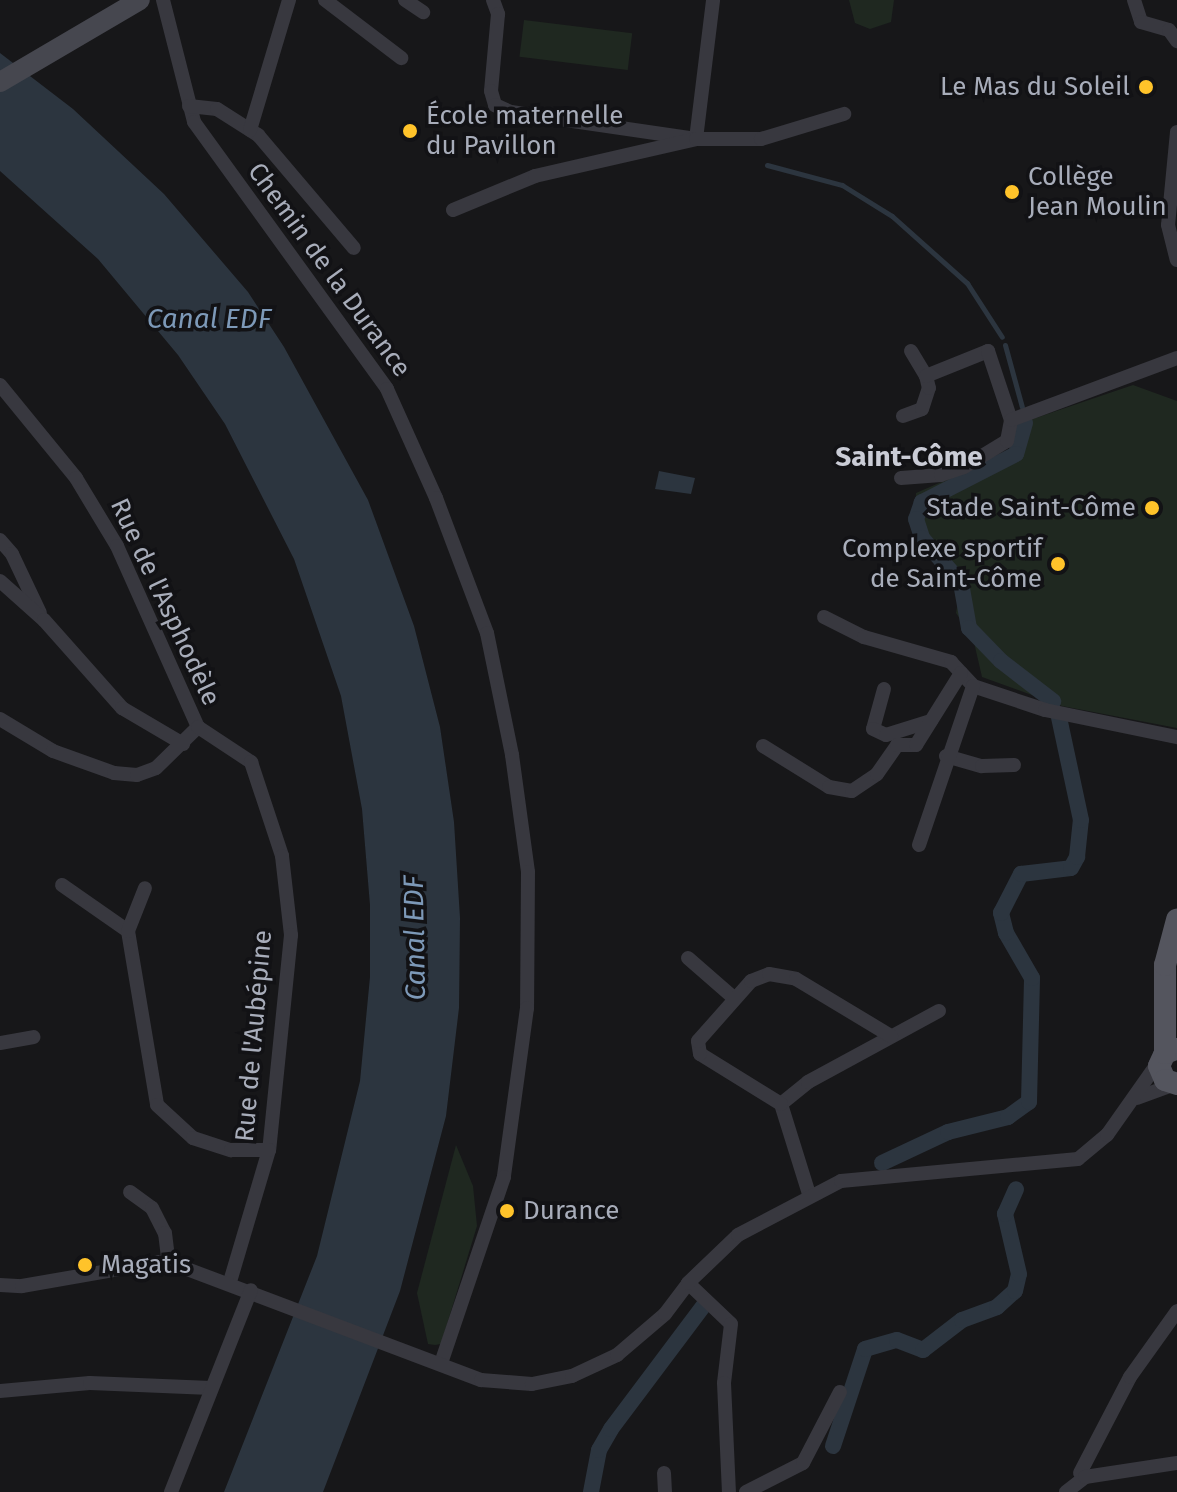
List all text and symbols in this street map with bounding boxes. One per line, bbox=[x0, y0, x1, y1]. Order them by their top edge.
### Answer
place label: Le Mas du Soleil bbox=[940, 71, 1130, 103]
marker: Le Mas du Soleil bbox=[1137, 78, 1155, 96]
place label: École maternelle du Pavillon bbox=[426, 100, 623, 162]
marker: École maternelle du Pavillon bbox=[401, 122, 419, 140]
street label: Chemin de la Durance bbox=[241, 157, 417, 383]
place label: Collège Jean Moulin bbox=[1028, 161, 1167, 222]
marker: Collège Jean Moulin bbox=[1003, 183, 1021, 201]
water label: Canal EDF bbox=[147, 302, 271, 336]
district label: Saint-Côme bbox=[835, 440, 983, 474]
place label: Stade Saint-Côme bbox=[926, 492, 1136, 524]
street label: Rue de l'Asphodèle bbox=[103, 493, 227, 711]
marker: Stade Saint-Côme bbox=[1143, 499, 1161, 517]
place label: Complexe sportif de Saint-Côme bbox=[842, 533, 1042, 594]
marker: Complexe sportif de Saint-Côme bbox=[1049, 555, 1067, 573]
water label: Canal EDF bbox=[397, 875, 433, 1001]
street label: Rue de l'Aubépine bbox=[229, 929, 279, 1143]
place label: Durance bbox=[523, 1195, 619, 1227]
marker: Durance bbox=[498, 1202, 516, 1220]
place label: Magatis bbox=[101, 1249, 191, 1281]
marker: Magatis bbox=[76, 1256, 94, 1274]

